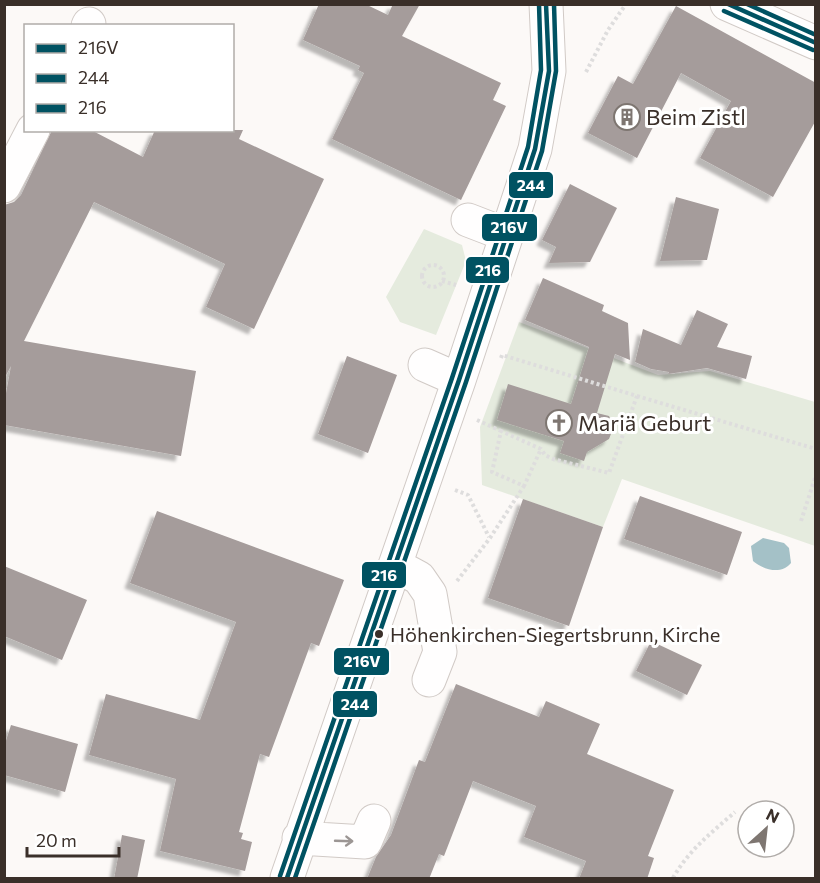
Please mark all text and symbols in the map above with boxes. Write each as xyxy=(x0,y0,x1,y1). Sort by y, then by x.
legend xyxy=(24,24,234,132)
text: 216V xyxy=(78,36,119,58)
text: 244 xyxy=(78,66,109,88)
text: 216 xyxy=(78,96,107,118)
building icon: Beim Zistl xyxy=(612,102,642,132)
place label: Beim Zistl xyxy=(646,103,746,130)
line badge: 244 xyxy=(508,171,554,199)
text: 244 xyxy=(517,175,545,194)
line badge: 216V xyxy=(481,213,538,242)
text: 216V xyxy=(490,217,528,236)
line badge: 216 xyxy=(465,256,510,284)
text: 216 xyxy=(475,260,501,279)
church icon: Mariä Geburt xyxy=(544,408,574,438)
place label: Mariä Geburt xyxy=(578,409,711,436)
line badge: 216 xyxy=(361,561,407,589)
text: 216 xyxy=(371,565,397,584)
place label: Höhenkirchen-Siegertsbrunn, Kirche xyxy=(390,622,720,646)
marker: Höhenkirchen-Siegertsbrunn, Kirche xyxy=(373,628,385,640)
line badge: 216V xyxy=(333,647,390,676)
text: 216V xyxy=(343,651,381,670)
line badge: 244 xyxy=(332,690,378,718)
text: 244 xyxy=(341,694,369,713)
north arrow xyxy=(736,799,796,859)
text: N xyxy=(763,804,783,826)
scale bar xyxy=(27,820,118,858)
text: 20 m xyxy=(36,829,77,851)
one-way arrow xyxy=(333,835,353,847)

